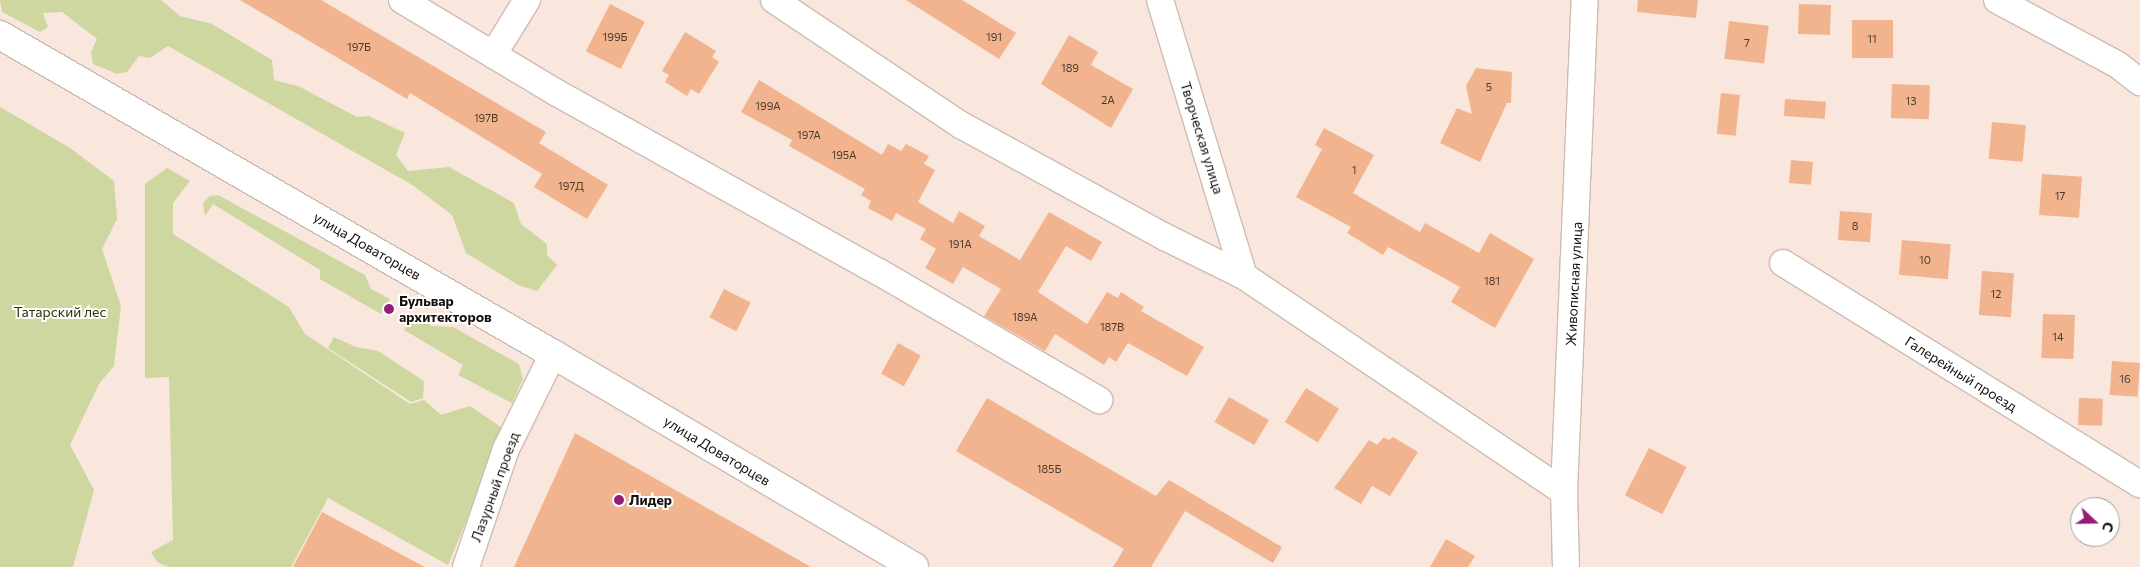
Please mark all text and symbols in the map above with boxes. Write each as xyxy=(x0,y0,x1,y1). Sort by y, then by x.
house number: 199Б xyxy=(603,30,627,44)
house number: 191 xyxy=(986,30,1002,44)
house number: 11 xyxy=(1867,32,1877,46)
house number: 7 xyxy=(1744,36,1750,50)
house number: 197Б xyxy=(347,40,371,54)
house number: 189 xyxy=(1061,61,1079,75)
street label: Творческая улица xyxy=(1177,80,1227,196)
house number: 5 xyxy=(1486,80,1492,94)
house number: 2А xyxy=(1101,93,1115,107)
house number: 13 xyxy=(1906,94,1916,108)
house number: 199А xyxy=(755,99,781,113)
house number: 197В xyxy=(474,111,498,125)
house number: 197А xyxy=(797,128,821,142)
house number: 195А xyxy=(831,148,857,162)
house number: 1 xyxy=(1352,163,1356,177)
house number: 197Д xyxy=(558,179,584,193)
house number: 17 xyxy=(2055,189,2065,203)
street label: улица Доваторцев xyxy=(310,208,424,284)
house number: 8 xyxy=(1852,219,1858,233)
street label: Живописная улица xyxy=(1562,221,1586,347)
house number: 191А xyxy=(948,237,972,251)
house number: 10 xyxy=(1919,253,1931,267)
house number: 181 xyxy=(1484,274,1500,288)
house number: 12 xyxy=(1991,287,2001,301)
place label: Бульвар архитекторов xyxy=(399,293,492,326)
marker: Бульвар архитекторов xyxy=(383,303,395,315)
park label: Татарский лес xyxy=(14,304,106,320)
house number: 189А xyxy=(1012,310,1038,324)
house number: 187В xyxy=(1100,320,1124,334)
house number: 14 xyxy=(2052,330,2064,344)
street label: Галерейный проезд xyxy=(1902,333,2020,415)
house number: 16 xyxy=(2119,372,2131,386)
street label: улица Доваторцев xyxy=(661,413,773,489)
street label: Лазурный проезд xyxy=(467,430,523,544)
house number: 185Б xyxy=(1037,462,1061,476)
place label: Лидер xyxy=(629,492,672,508)
marker: Лидер xyxy=(613,494,625,506)
north arrow xyxy=(2070,497,2120,547)
text: С xyxy=(2099,520,2118,535)

